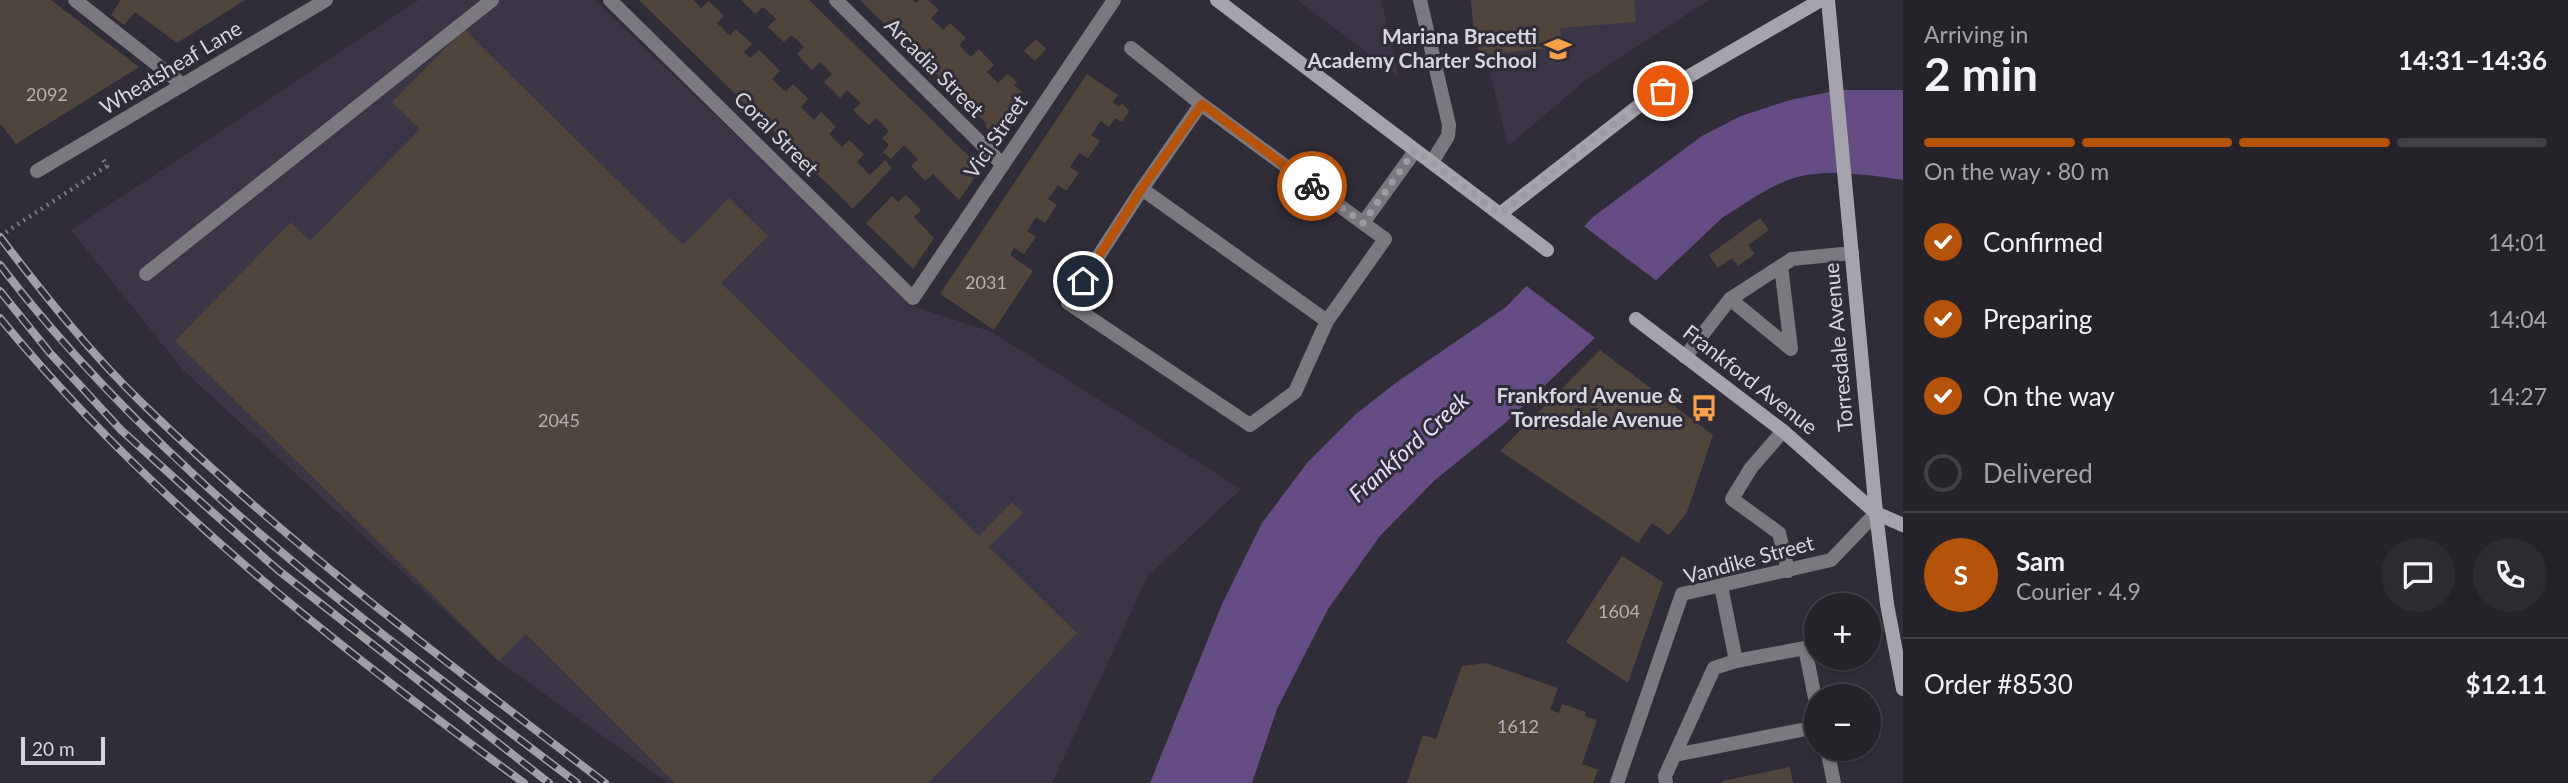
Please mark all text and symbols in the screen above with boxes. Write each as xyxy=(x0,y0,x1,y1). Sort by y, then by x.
street label: Arcadia Street xyxy=(880,12,990,122)
street label: Wheatsheaf Lane xyxy=(95,15,246,119)
text: Arriving in xyxy=(1924,20,2028,48)
place label: Mariana Bracetti Academy Charter School xyxy=(1306,23,1537,72)
school or university icon: Mariana Bracetti Academy Charter School xyxy=(1543,34,1573,64)
text: 14:31–14:36 xyxy=(2398,44,2547,76)
text: 2 min xyxy=(1924,46,2038,101)
pin xyxy=(1633,61,1693,121)
icon: bag xyxy=(1644,72,1682,110)
house number: 2092 xyxy=(26,83,68,105)
street label: Coral Street xyxy=(730,85,825,181)
street label: Vici Street xyxy=(958,89,1032,183)
courier xyxy=(1277,151,1347,221)
text: On the way · 80 m xyxy=(1924,157,2109,185)
icon: bike xyxy=(1293,167,1331,205)
icon: check xyxy=(1924,223,1962,261)
text: Confirmed xyxy=(1983,226,2103,258)
text: 14:01 xyxy=(2488,228,2547,256)
pin xyxy=(1053,251,1113,311)
icon: home xyxy=(1064,262,1102,300)
street label: Torresdale Avenue xyxy=(1818,262,1857,433)
house number: 2031 xyxy=(965,271,1007,293)
icon: check xyxy=(1924,300,1962,338)
text: Preparing xyxy=(1983,303,2092,335)
text: 14:04 xyxy=(2488,305,2547,333)
street label: Frankford Avenue xyxy=(1679,319,1823,439)
icon: check xyxy=(1924,377,1962,415)
text: On the way xyxy=(1983,380,2115,412)
place label: Frankford Avenue & Torresdale Avenue xyxy=(1496,382,1684,431)
text: 14:27 xyxy=(2488,382,2547,410)
water label: Frankford Creek xyxy=(1343,384,1475,507)
bus stop icon: Frankford Avenue & Torresdale Avenue xyxy=(1689,393,1719,423)
house number: 2045 xyxy=(538,409,580,431)
text: Delivered xyxy=(1983,457,2093,489)
street label: Vandike Street xyxy=(1681,529,1817,588)
button: chat xyxy=(2381,538,2455,612)
button: phone xyxy=(2473,538,2547,612)
text: Sam xyxy=(2016,545,2065,577)
text: S xyxy=(1954,559,1968,591)
text: Courier · 4.9 xyxy=(2016,577,2141,605)
map controls xyxy=(1804,593,1881,761)
button: + xyxy=(1804,593,1881,670)
house number: 1604 xyxy=(1598,600,1640,622)
text: Order #8530 xyxy=(1924,668,2073,700)
text: $12.11 xyxy=(2465,668,2547,700)
button: − xyxy=(1804,684,1881,761)
house number: 1612 xyxy=(1497,715,1539,737)
scale bar xyxy=(21,734,105,766)
text: 20 m xyxy=(32,737,75,760)

